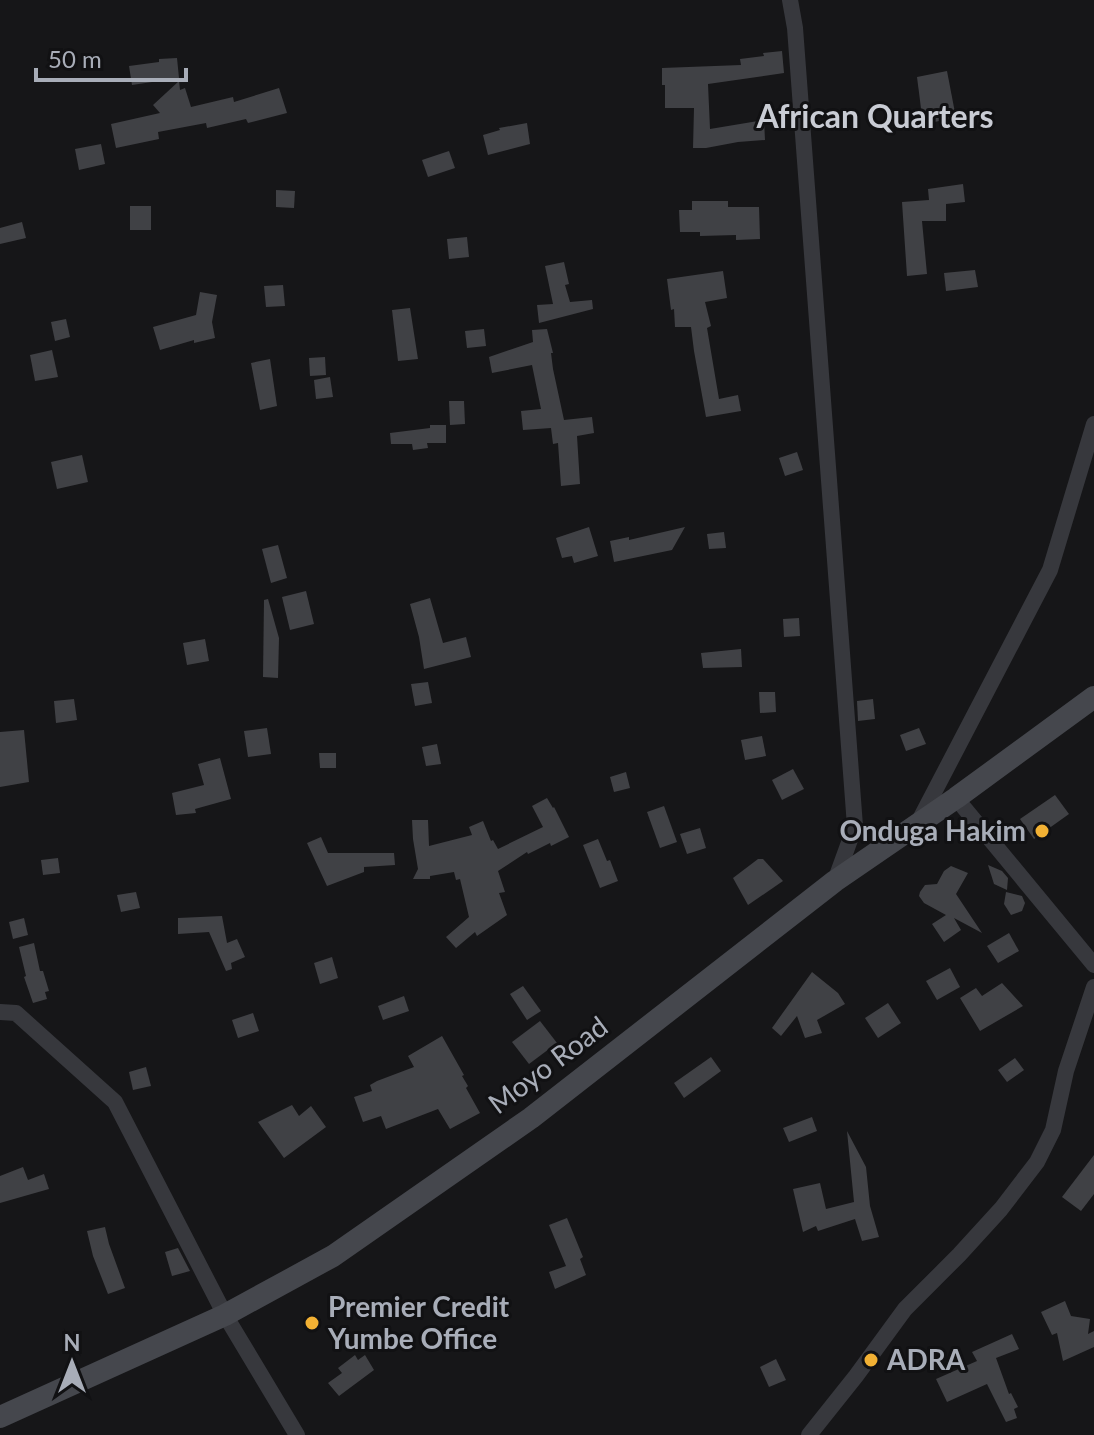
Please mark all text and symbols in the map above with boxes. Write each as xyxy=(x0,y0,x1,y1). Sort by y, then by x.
scale bar xyxy=(36,32,186,82)
text: 50 m xyxy=(48,44,102,73)
district label: African Quarters xyxy=(755,96,994,135)
place label: Onduga Hakim xyxy=(839,813,1026,847)
marker: Onduga Hakim xyxy=(1033,822,1051,840)
street label: Moyo Road xyxy=(481,1008,614,1120)
place label: Premier Credit Yumbe Office xyxy=(327,1289,510,1355)
marker: Premier Credit Yumbe Office xyxy=(303,1314,321,1332)
north arrow xyxy=(32,1323,112,1403)
text: N xyxy=(64,1329,80,1356)
place label: ADRA xyxy=(886,1342,966,1376)
marker: ADRA xyxy=(862,1351,880,1369)

